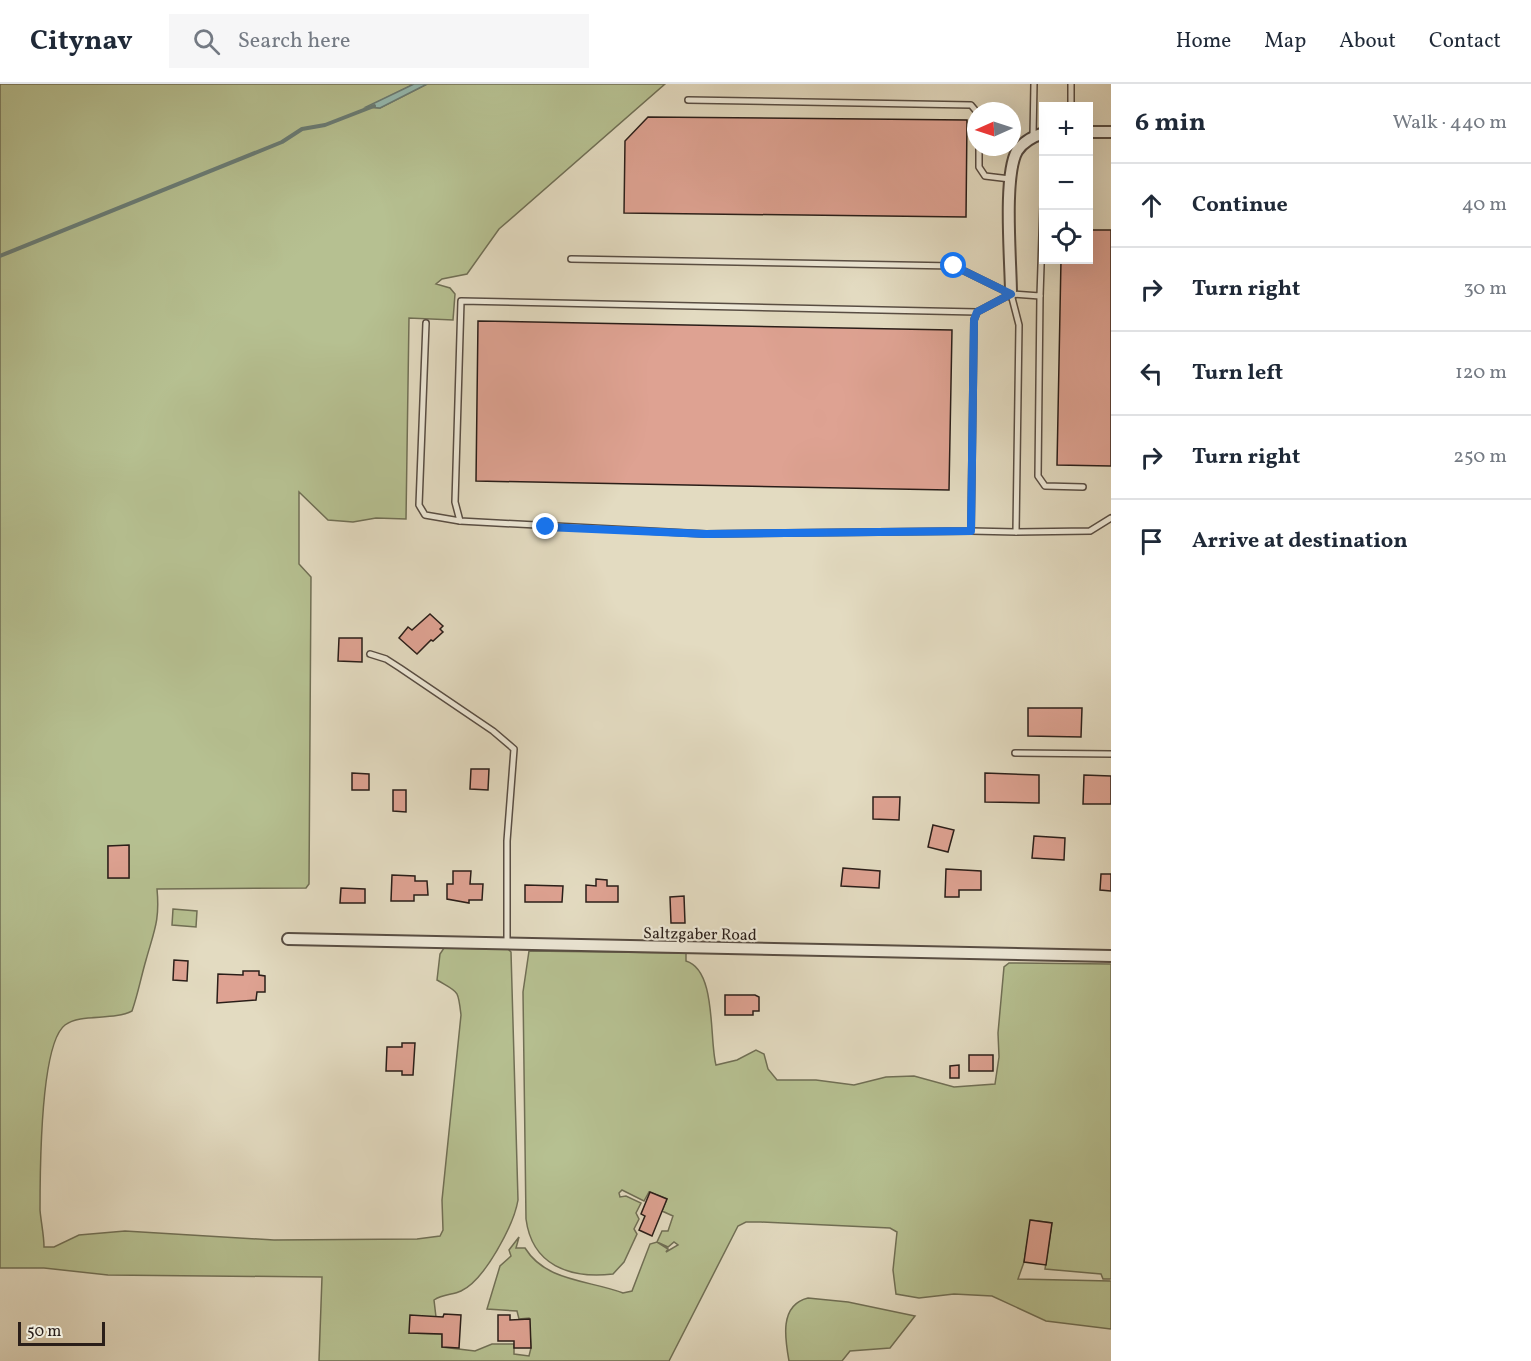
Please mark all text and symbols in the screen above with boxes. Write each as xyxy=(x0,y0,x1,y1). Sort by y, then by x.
search box xyxy=(169,14,589,68)
text: Citynav xyxy=(30,22,133,61)
icon: search xyxy=(190,25,223,58)
text: Search here xyxy=(238,26,350,57)
text: Home xyxy=(1176,27,1231,56)
text: Map xyxy=(1264,27,1306,56)
text: About xyxy=(1339,27,1396,56)
text: Contact xyxy=(1429,27,1501,56)
north arrow xyxy=(967,102,1021,156)
map controls xyxy=(1039,102,1093,264)
button: + xyxy=(1039,102,1093,156)
text: 6 min xyxy=(1135,105,1206,141)
text: Walk · 440 m xyxy=(1392,109,1507,137)
button: − xyxy=(1039,156,1093,210)
icon: ahead xyxy=(1135,189,1168,222)
text: Continue xyxy=(1192,190,1288,221)
text: 40 m xyxy=(1462,191,1507,219)
button: locate xyxy=(1039,210,1093,264)
route start xyxy=(940,252,966,278)
icon: right xyxy=(1135,273,1168,306)
text: Turn right xyxy=(1192,274,1300,305)
text: 30 m xyxy=(1463,275,1507,303)
icon: left xyxy=(1135,357,1168,390)
text: Turn left xyxy=(1192,358,1283,389)
text: 120 m xyxy=(1455,359,1507,387)
icon: right xyxy=(1135,441,1168,474)
text: Turn right xyxy=(1192,442,1300,473)
text: 250 m xyxy=(1453,443,1507,471)
route end xyxy=(532,513,558,539)
icon: arrive xyxy=(1135,525,1168,558)
text: Arrive at destination xyxy=(1192,526,1408,557)
street label: Saltzgaber Road xyxy=(643,923,757,947)
scale bar xyxy=(18,1319,105,1346)
text: 50 m xyxy=(27,1321,61,1343)

